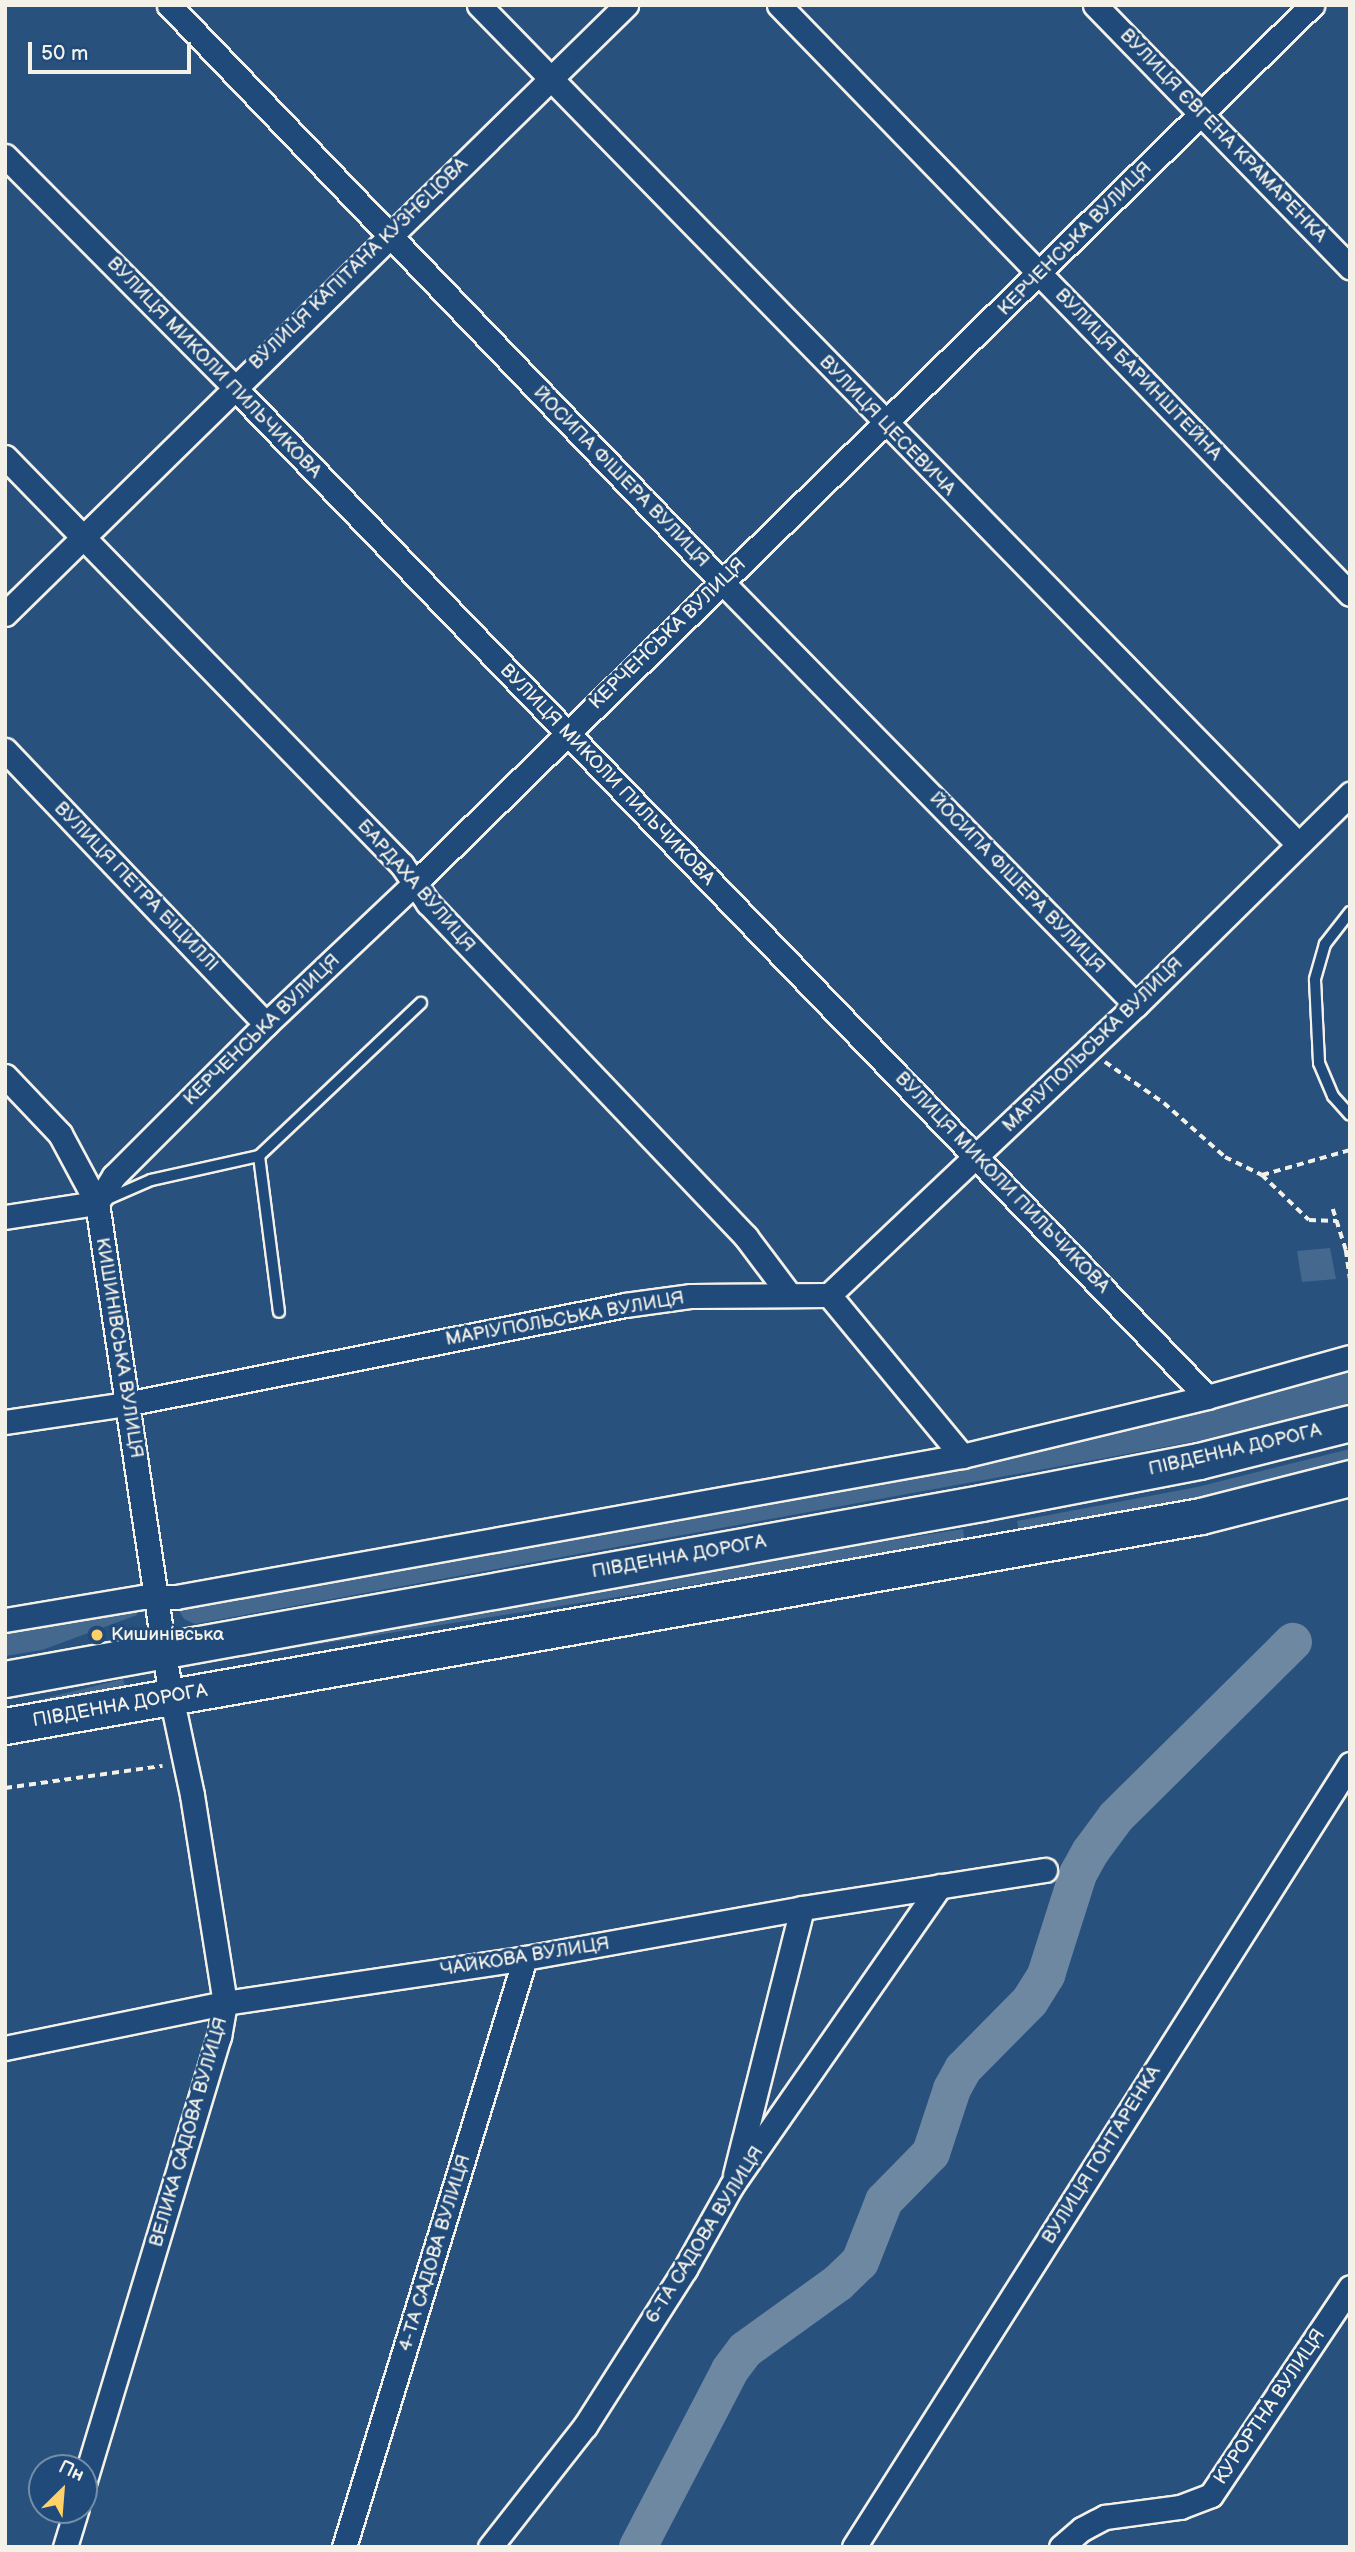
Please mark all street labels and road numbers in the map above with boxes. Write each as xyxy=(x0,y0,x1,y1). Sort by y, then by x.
street label: ВУЛИЦЯ ЄВГЕНА КРАМАРЕНКА xyxy=(1115,25,1331,247)
street label: ВУЛИЦЯ КАПІТАНА КУЗНЄЦОВА xyxy=(245,153,473,375)
street label: КЕРЧЕНСЬКА ВУЛИЦЯ xyxy=(993,157,1157,321)
street label: ВУЛИЦЯ МИКОЛИ ПИЛЬЧИКОВА xyxy=(102,253,326,483)
street label: ВУЛИЦЯ БАРИНШТЕЙНА xyxy=(1050,284,1226,466)
street label: ВУЛИЦЯ ЦЕСЕВИЧА xyxy=(814,351,960,501)
street label: ЙОСИПА ФІШЕРА ВУЛИЦЯ xyxy=(528,382,714,572)
street label: КЕРЧЕНСЬКА ВУЛИЦЯ xyxy=(585,553,751,715)
street label: ВУЛИЦЯ МИКОЛИ ПИЛЬЧИКОВА xyxy=(495,660,719,890)
street label: ЙОСИПА ФІШЕРА ВУЛИЦЯ xyxy=(924,788,1110,978)
street label: ВУЛИЦЯ ПЕТРА БІЦИЛЛІ xyxy=(49,798,223,976)
street label: БАРДАХА ВУЛИЦЯ xyxy=(352,815,480,957)
street label: КЕРЧЕНСЬКА ВУЛИЦЯ xyxy=(179,949,345,1111)
street label: МАРІУПОЛЬСЬКА ВУЛИЦЯ xyxy=(998,953,1188,1137)
street label: ВУЛИЦЯ МИКОЛИ ПИЛЬЧИКОВА xyxy=(890,1068,1114,1298)
street label: КИШИНІВСЬКА ВУЛИЦЯ xyxy=(90,1236,148,1460)
street label: МАРІУПОЛЬСЬКА ВУЛИЦЯ xyxy=(444,1287,686,1351)
street label: ПІВДЕННА ДОРОГА xyxy=(1146,1419,1324,1481)
street label: ПІВДЕННА ДОРОГА xyxy=(590,1530,768,1584)
street label: ПІВДЕННА ДОРОГА xyxy=(31,1679,209,1733)
street label: ЧАЙКОВА ВУЛИЦЯ xyxy=(439,1932,611,1982)
street label: ВЕЛИКА САДОВА ВУЛИЦЯ xyxy=(145,2015,233,2249)
street label: ВУЛИЦЯ ГОНТАРЕНКА xyxy=(1038,2062,1166,2248)
street label: 6-ТА САДОВА ВУЛИЦЯ xyxy=(641,2142,769,2328)
street label: 4-ТА САДОВА ВУЛИЦЯ xyxy=(394,2152,476,2354)
street label: КУРОРТНА ВУЛИЦЯ xyxy=(1209,2325,1331,2489)

